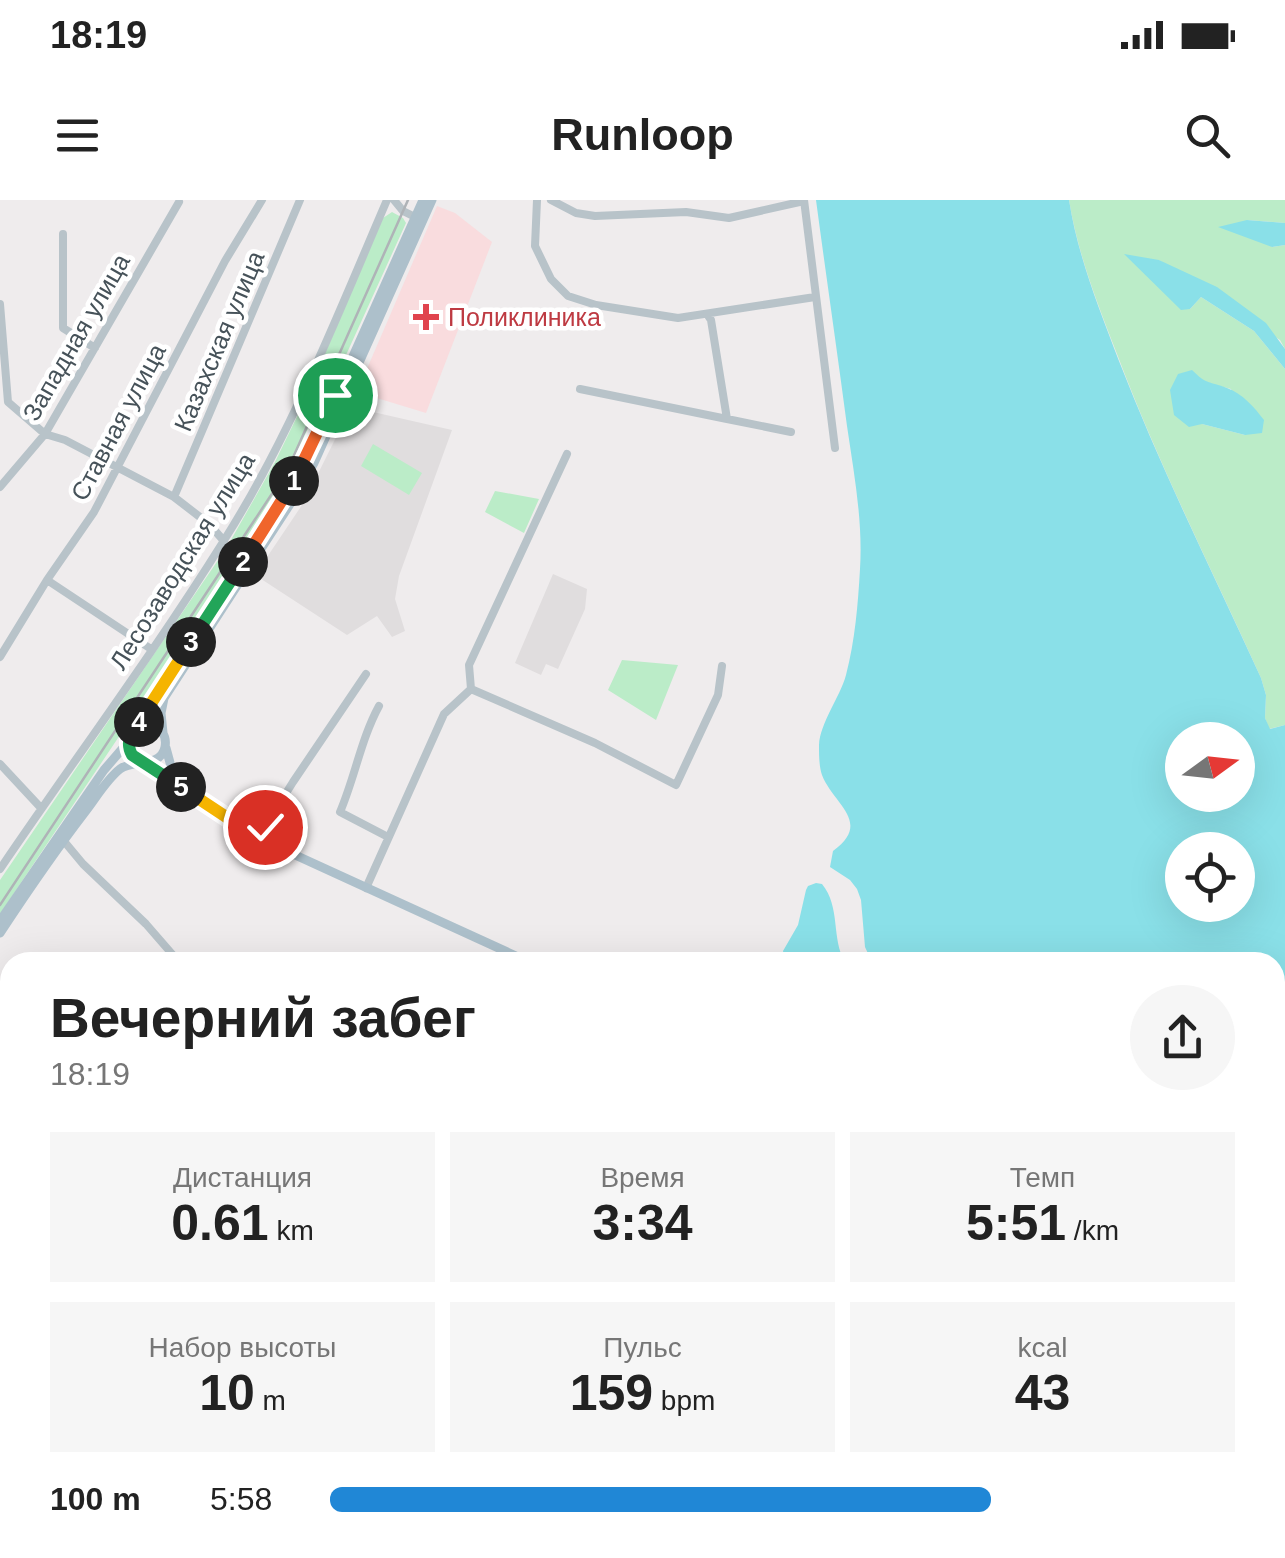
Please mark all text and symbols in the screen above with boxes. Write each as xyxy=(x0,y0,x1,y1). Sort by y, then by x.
text: 18:19 xyxy=(50,14,147,56)
icon: menu xyxy=(50,108,105,163)
icon: search xyxy=(1180,108,1235,163)
text: Runloop xyxy=(551,109,734,160)
street label: Казахская улица xyxy=(168,247,270,435)
street label: Западная улица xyxy=(17,249,135,425)
place label: Поликлиника xyxy=(448,303,601,331)
marker: Поликлиника xyxy=(413,304,439,330)
street label: Ставная улица xyxy=(65,339,171,505)
pin xyxy=(293,353,378,438)
icon: arrive xyxy=(308,368,363,423)
street label: Лесозаводская улица xyxy=(104,447,260,674)
pin: 1 xyxy=(269,456,319,506)
text: 1 xyxy=(286,465,302,496)
pin: 2 xyxy=(218,537,268,587)
text: 2 xyxy=(235,546,251,577)
pin: 3 xyxy=(166,617,216,667)
text: 3 xyxy=(183,626,199,657)
pin: 4 xyxy=(114,697,164,747)
text: 4 xyxy=(131,706,147,737)
north arrow xyxy=(1165,722,1255,812)
map controls xyxy=(1165,722,1255,922)
pin: 5 xyxy=(156,762,206,812)
text: 5 xyxy=(173,771,189,802)
pin xyxy=(223,785,308,870)
icon: check xyxy=(238,800,293,855)
button: locate xyxy=(1165,832,1255,922)
button: share xyxy=(1130,985,1235,1090)
text: Вечерний забег xyxy=(50,987,476,1049)
text: 18:19 xyxy=(50,1056,130,1092)
text: Дистанция xyxy=(173,1162,312,1193)
text: Время xyxy=(600,1162,685,1193)
text: Темп xyxy=(1010,1162,1075,1193)
text: 0.61 xyxy=(171,1195,269,1251)
text: 3:34 xyxy=(592,1195,693,1251)
text: 5:51 xyxy=(966,1195,1066,1251)
text: km xyxy=(269,1215,314,1246)
text: /km xyxy=(1066,1215,1119,1246)
text: Набор высоты xyxy=(149,1332,336,1363)
text: Пульс xyxy=(603,1332,682,1363)
text: kcal xyxy=(1018,1332,1067,1363)
text: 10 xyxy=(199,1365,255,1421)
text: 159 xyxy=(570,1365,653,1421)
text: 43 xyxy=(1015,1365,1070,1421)
text: m xyxy=(255,1385,286,1416)
text: bpm xyxy=(653,1385,715,1416)
text: 100 m xyxy=(50,1481,141,1517)
text: 5:58 xyxy=(210,1481,272,1517)

